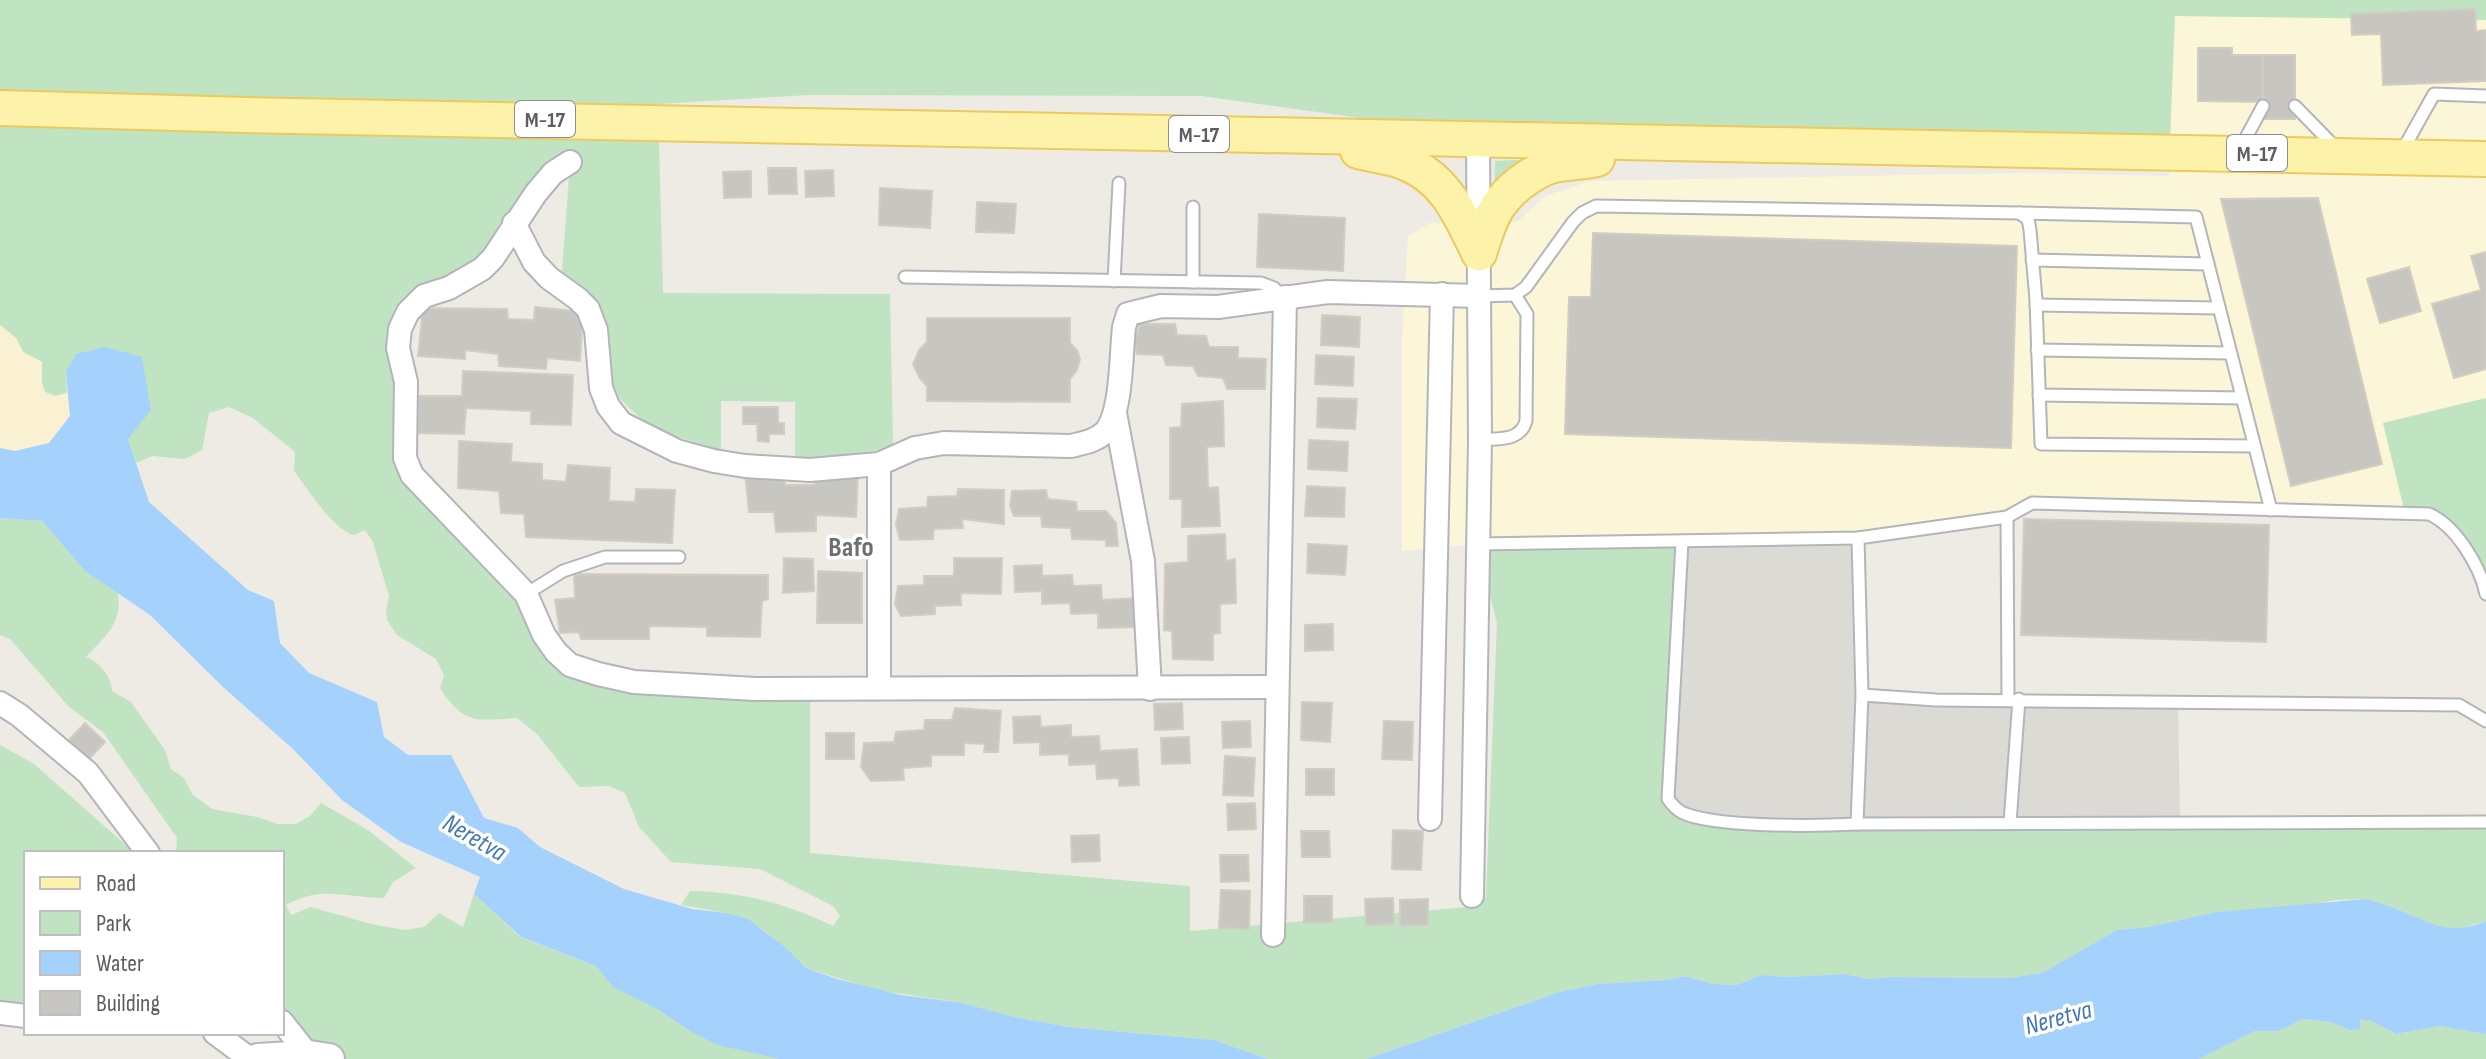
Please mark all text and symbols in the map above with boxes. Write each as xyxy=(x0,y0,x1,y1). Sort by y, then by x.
road number: M-17 xyxy=(515,101,575,137)
road number: M-17 xyxy=(1169,116,1229,152)
road number: M-17 xyxy=(2227,135,2287,171)
district label: Bafo xyxy=(828,531,874,564)
water label: Neretva xyxy=(437,808,512,869)
legend xyxy=(24,851,284,1035)
text: Road xyxy=(96,869,136,898)
text: Park xyxy=(96,909,131,938)
text: Water xyxy=(96,949,144,978)
text: Building xyxy=(96,989,160,1018)
water label: Neretva xyxy=(2022,995,2096,1042)

